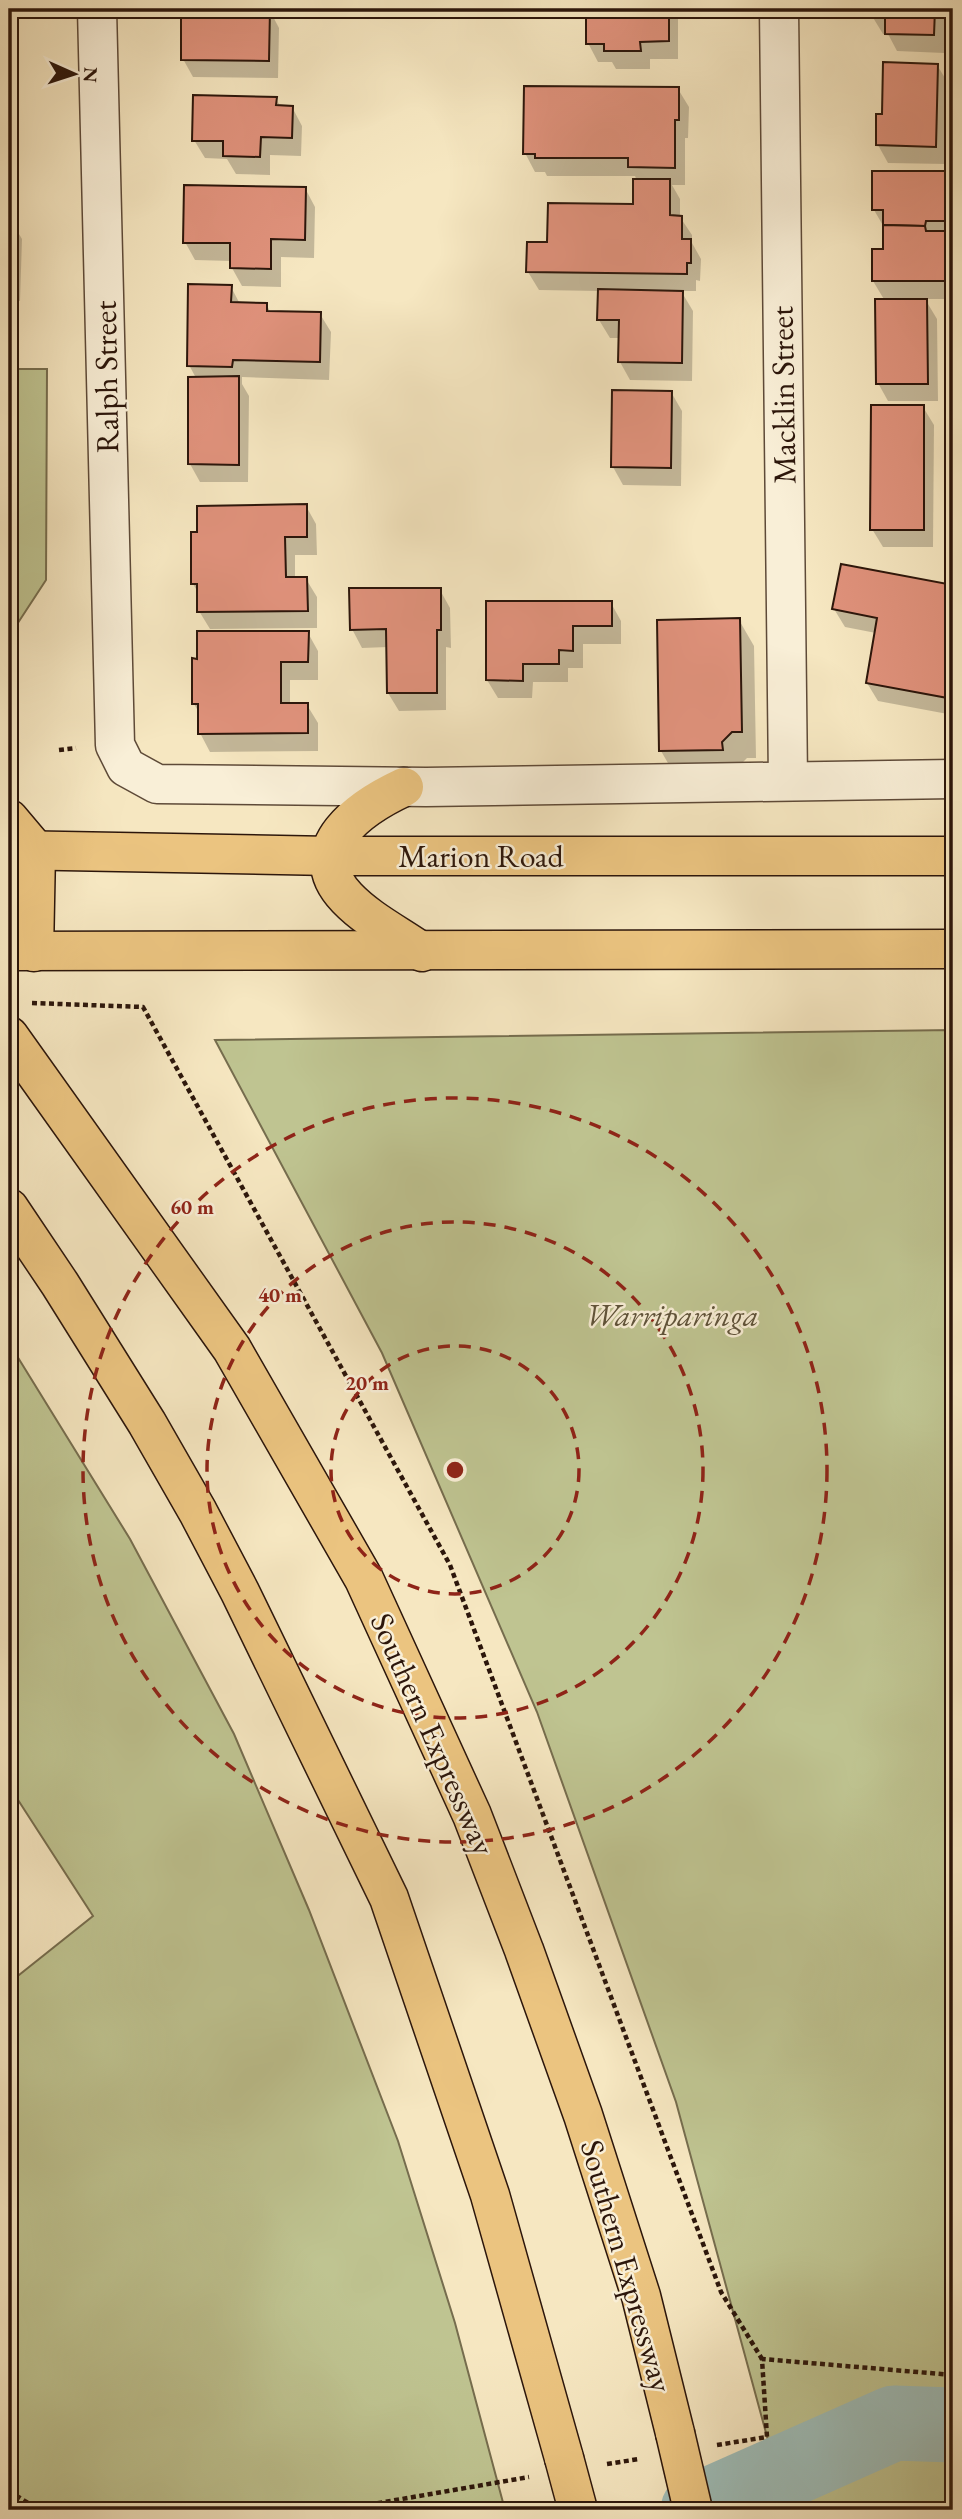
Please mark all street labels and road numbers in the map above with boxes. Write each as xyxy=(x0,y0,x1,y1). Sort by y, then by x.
street label: Ralph Street xyxy=(84,300,128,454)
street label: Macklin Street xyxy=(760,306,806,484)
street label: Marion Road xyxy=(398,835,565,877)
street label: Southern Expressway xyxy=(361,1606,506,1863)
street label: Southern Expressway xyxy=(571,2135,683,2398)

